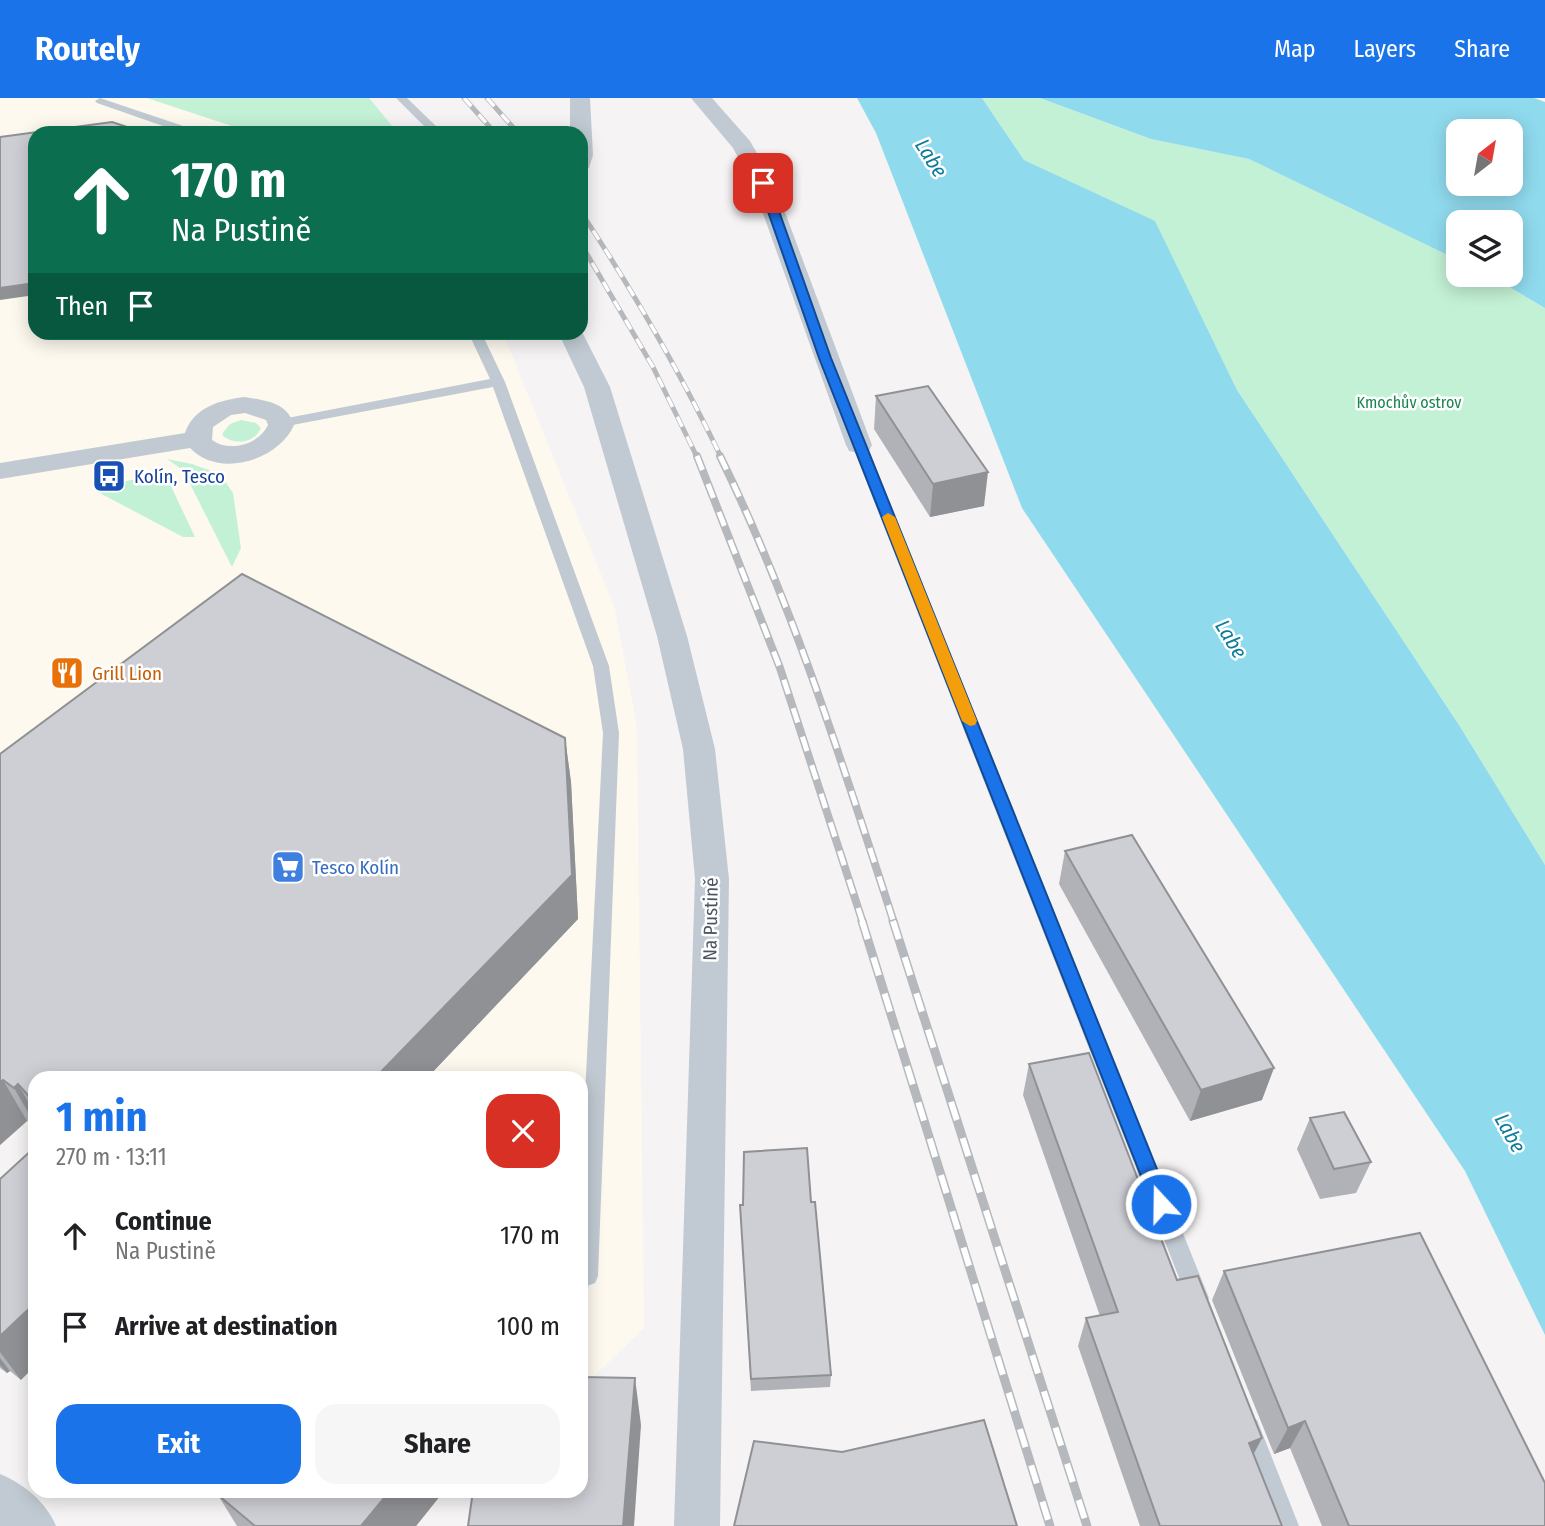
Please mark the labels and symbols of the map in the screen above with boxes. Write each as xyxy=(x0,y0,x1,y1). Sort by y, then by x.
north arrow xyxy=(1446,119,1522,196)
water label: Labe xyxy=(909,134,953,182)
pin xyxy=(733,153,793,213)
park label: Kmochův ostrov xyxy=(1357,393,1461,412)
bus stop icon: Kolín, Tesco xyxy=(90,457,128,495)
place label: Kolín, Tesco xyxy=(134,465,225,488)
water label: Labe xyxy=(1209,615,1253,663)
restaurant icon: Grill Lion xyxy=(48,654,86,692)
place label: Grill Lion xyxy=(92,662,162,685)
supermarket icon: Tesco Kolín xyxy=(269,848,307,886)
place label: Tesco Kolín xyxy=(312,856,399,879)
street label: Na Pustině xyxy=(698,877,723,961)
water label: Labe xyxy=(1489,1109,1531,1157)
position arrow xyxy=(1124,1167,1198,1241)

